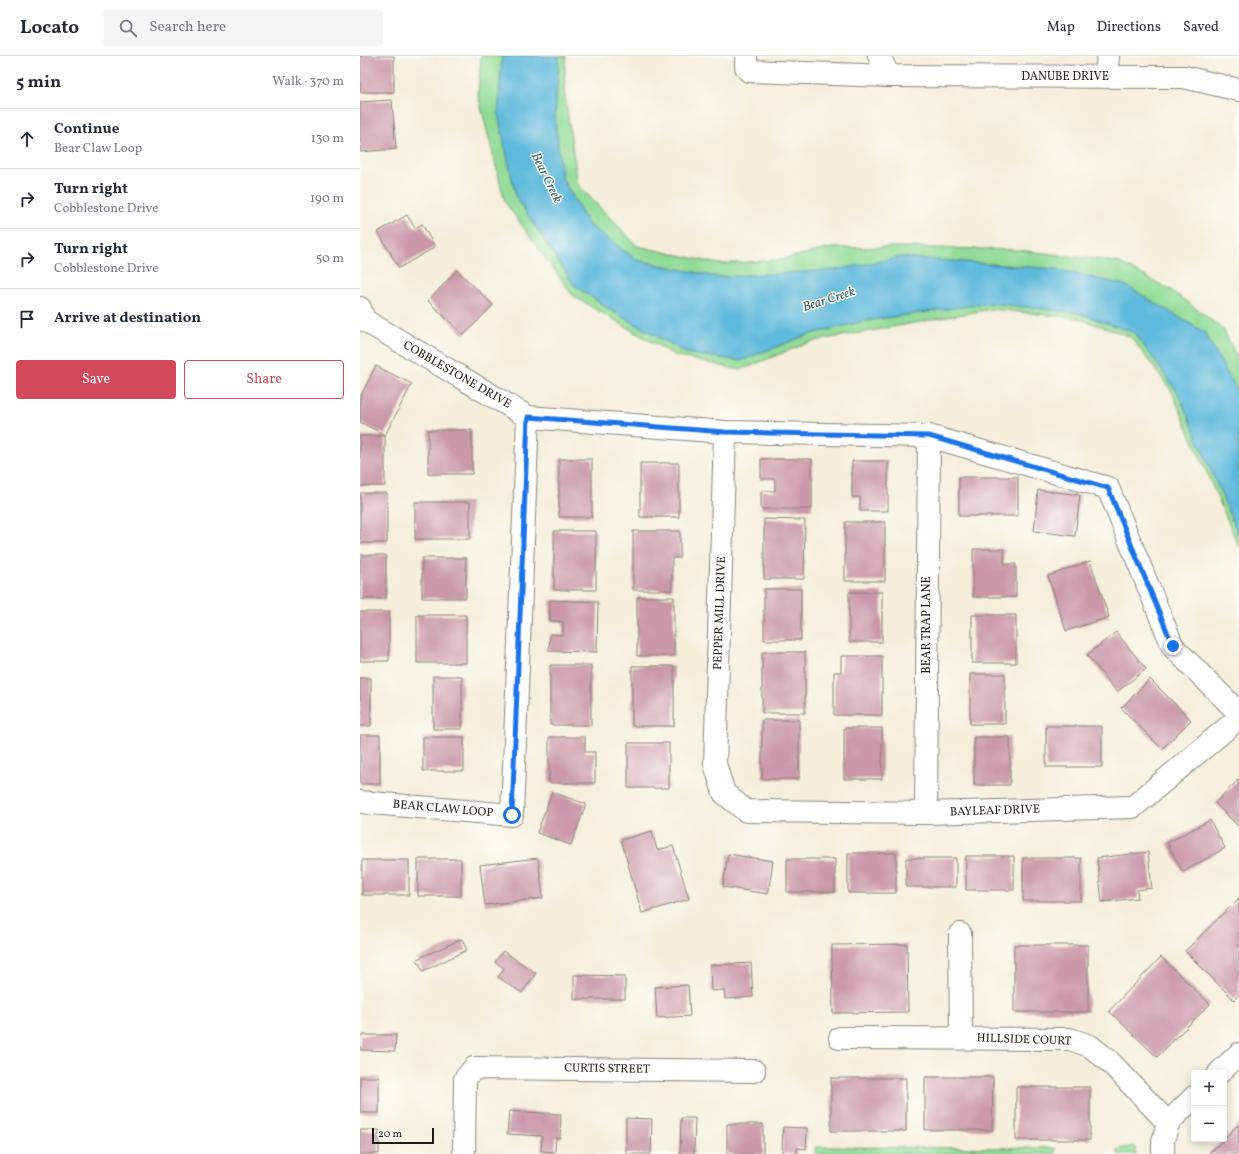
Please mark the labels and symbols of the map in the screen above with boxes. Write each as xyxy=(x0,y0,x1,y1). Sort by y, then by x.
street label: DANUBE DRIVE xyxy=(1021,69,1109,85)
water label: Bear Creek xyxy=(526,150,566,206)
water label: Bear Creek xyxy=(800,283,858,317)
street label: COBBLESTONE DRIVE xyxy=(400,338,514,412)
street label: PEPPER MILL DRIVE xyxy=(710,556,730,670)
street label: BEAR TRAP LANE xyxy=(919,576,935,674)
route end xyxy=(1164,637,1182,655)
street label: BEAR CLAW LOOP xyxy=(392,797,494,821)
street label: BAYLEAF DRIVE xyxy=(950,801,1040,821)
route start xyxy=(503,806,521,824)
street label: HILLSIDE COURT xyxy=(976,1030,1072,1050)
street label: CURTIS STREET xyxy=(564,1060,650,1078)
scale bar xyxy=(372,1126,434,1145)

